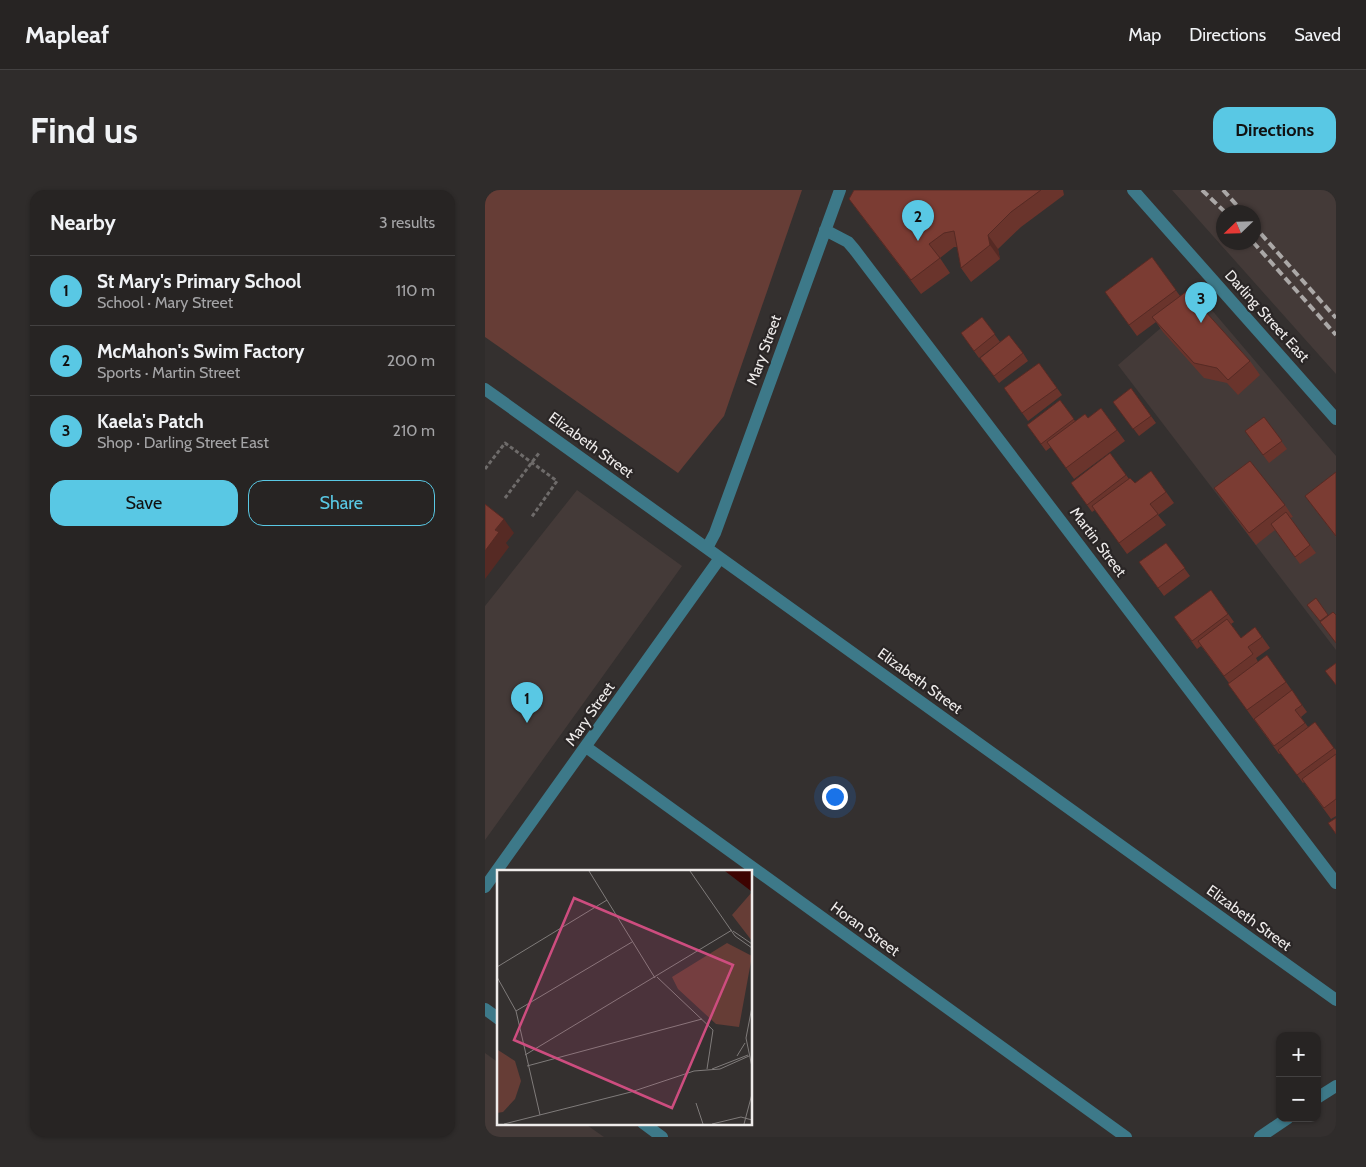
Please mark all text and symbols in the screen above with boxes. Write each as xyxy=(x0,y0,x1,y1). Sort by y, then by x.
text: Mapleaf xyxy=(25,20,109,49)
text: Map xyxy=(1128,24,1161,46)
text: Directions xyxy=(1189,24,1266,46)
text: Saved xyxy=(1294,24,1341,46)
button: Directions xyxy=(1213,107,1336,153)
text: Find us xyxy=(30,109,138,152)
pin: 2 xyxy=(902,200,934,241)
north arrow xyxy=(1216,205,1261,250)
text: Nearby xyxy=(50,210,116,235)
text: 3 results xyxy=(379,213,435,232)
street label: Darling Street East xyxy=(1221,266,1313,366)
text: St Mary's Primary School xyxy=(97,270,301,293)
text: 1 xyxy=(63,281,69,300)
text: 110 m xyxy=(396,281,435,300)
pin: 3 xyxy=(1185,282,1217,323)
text: School · Mary Street xyxy=(97,293,233,312)
street label: Mary Street xyxy=(743,312,785,388)
text: McMahon's Swim Factory xyxy=(97,340,305,363)
text: 2 xyxy=(62,351,70,370)
text: 200 m xyxy=(387,351,435,370)
text: Sports · Martin Street xyxy=(97,363,240,382)
street label: Elizabeth Street xyxy=(545,408,637,482)
text: Kaela's Patch xyxy=(97,410,204,433)
text: 3 xyxy=(62,421,70,440)
text: 210 m xyxy=(393,421,435,440)
text: Shop · Darling Street East xyxy=(97,433,269,452)
button: Save xyxy=(50,480,238,526)
button: Share xyxy=(248,480,435,526)
street label: Martin Street xyxy=(1066,504,1130,580)
street label: Elizabeth Street xyxy=(874,644,966,718)
street label: Mary Street xyxy=(562,679,618,749)
pin: 1 xyxy=(511,682,543,723)
your location xyxy=(822,784,848,810)
inset map xyxy=(497,870,753,1124)
street label: Elizabeth Street xyxy=(1203,881,1295,955)
street label: Horan Street xyxy=(827,898,903,960)
map controls xyxy=(1276,1032,1321,1122)
button: + xyxy=(1276,1032,1321,1077)
button: − xyxy=(1276,1077,1321,1122)

